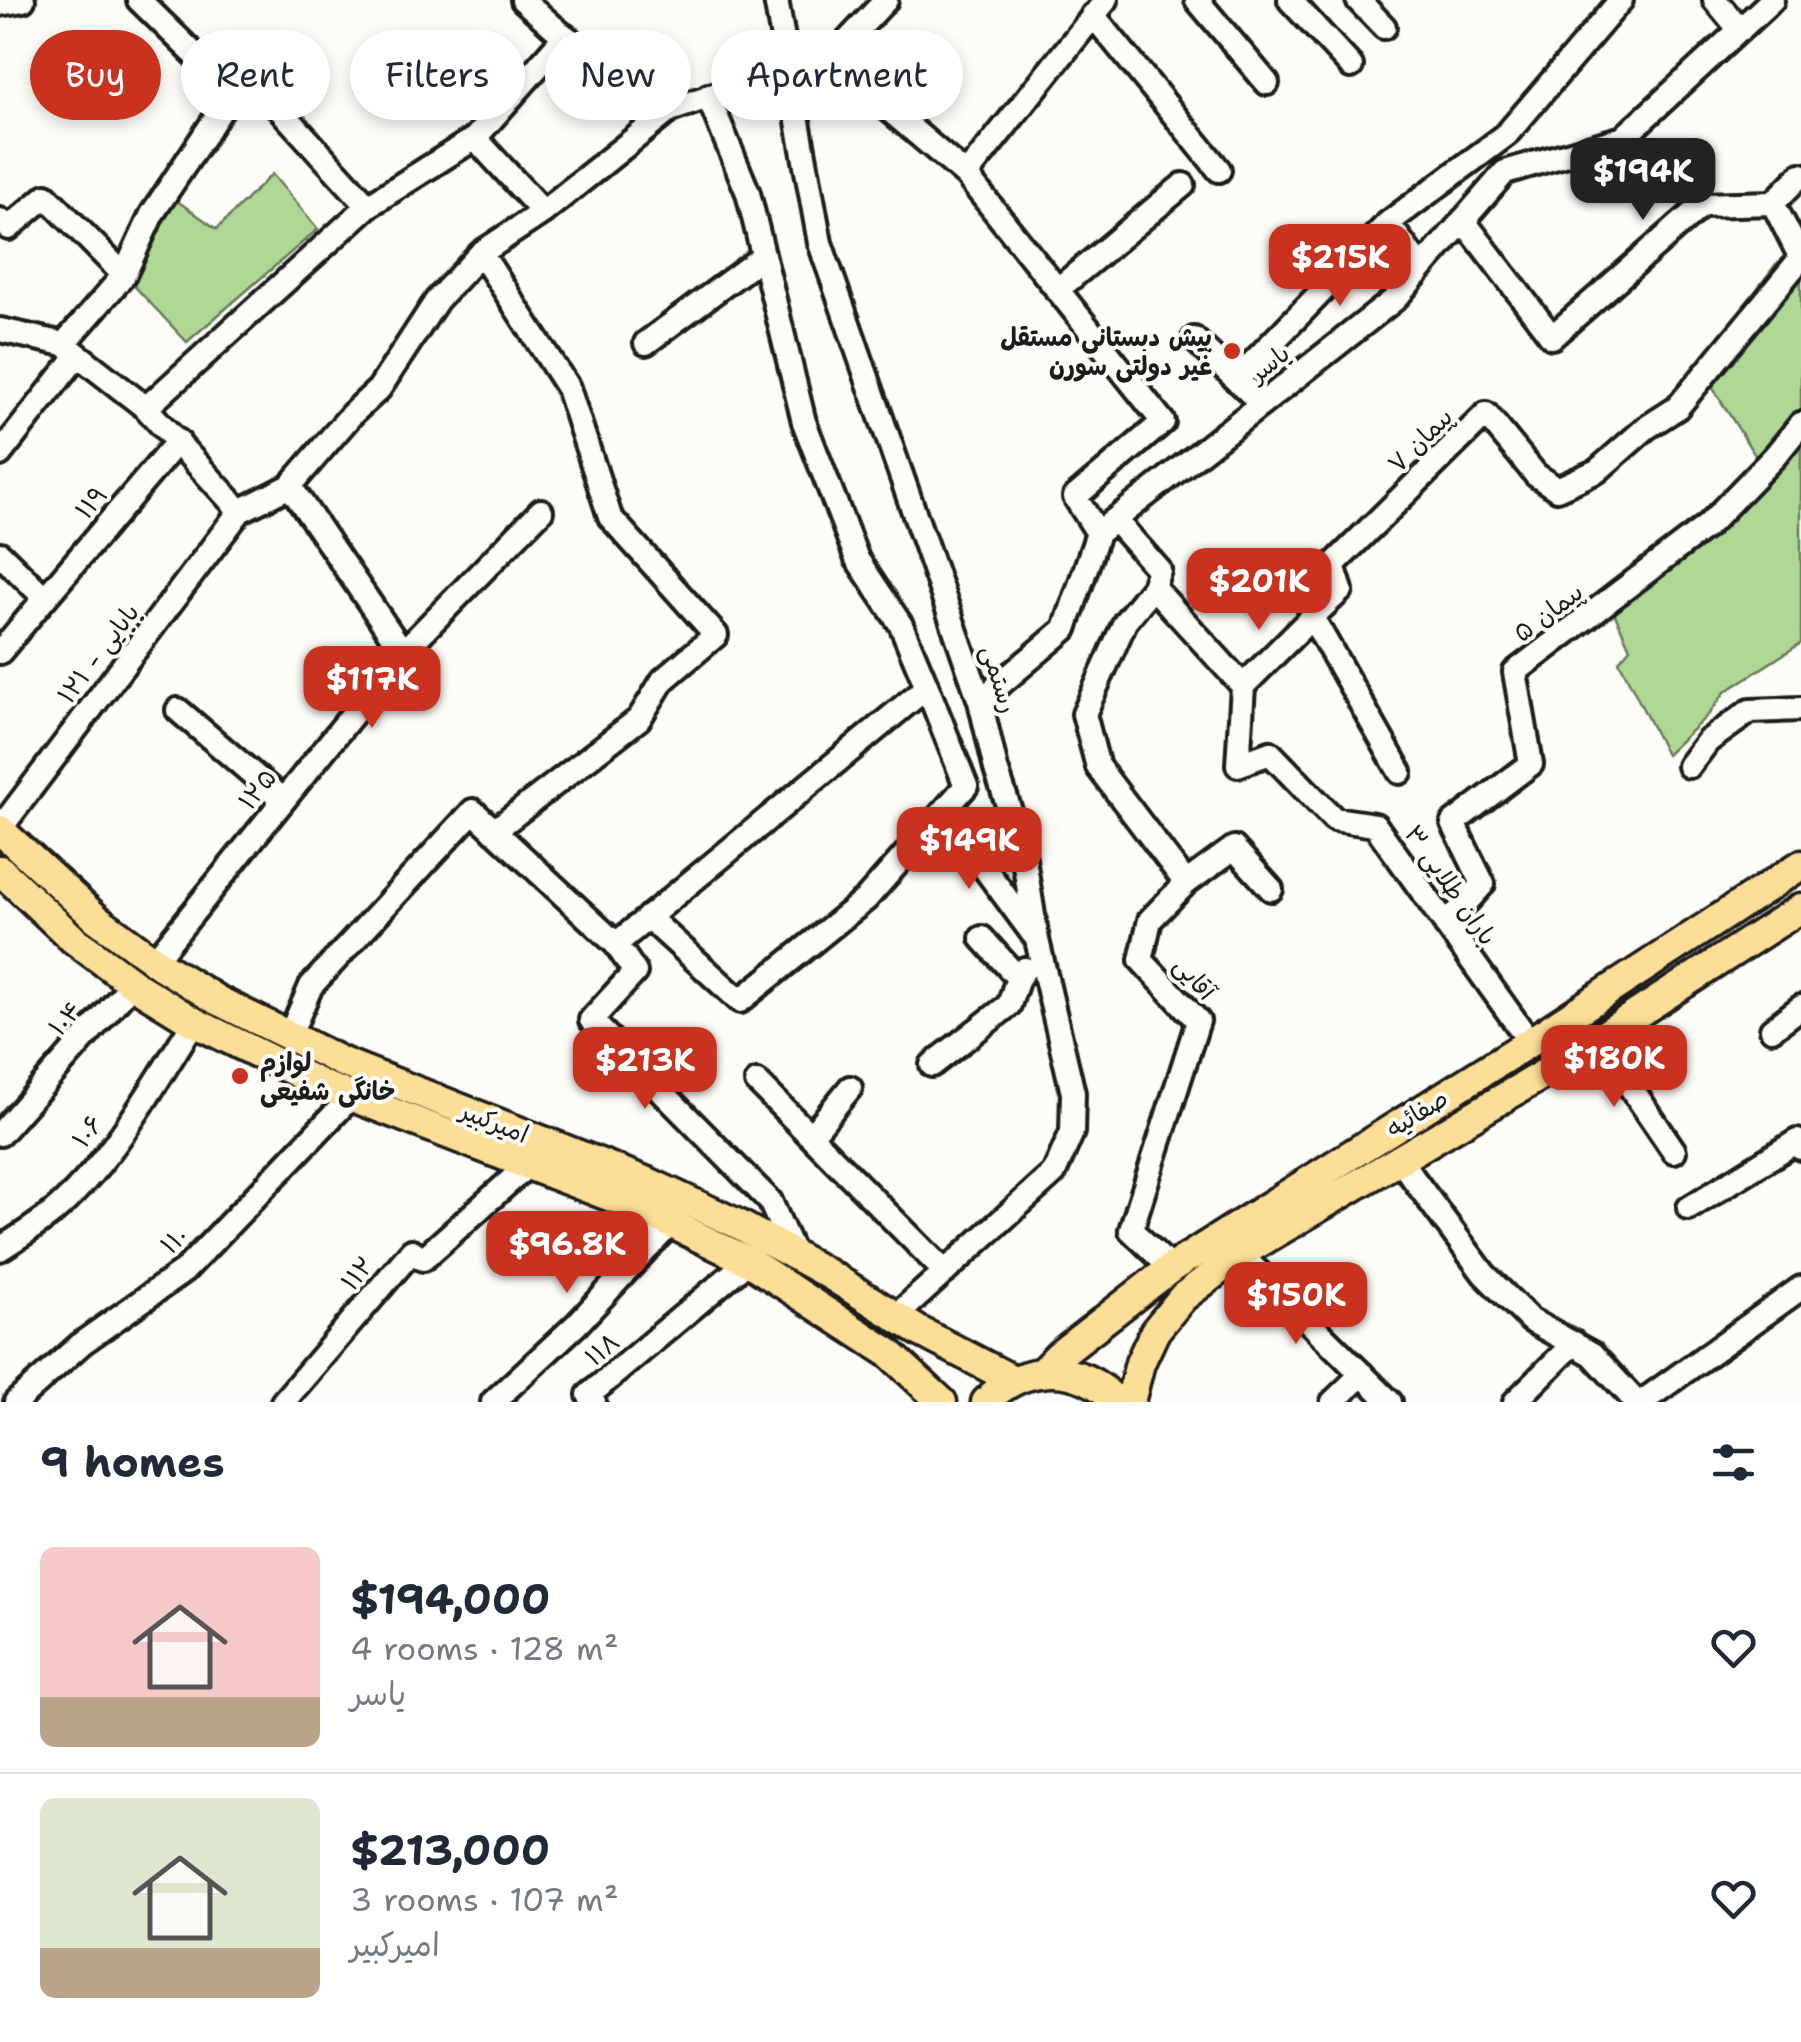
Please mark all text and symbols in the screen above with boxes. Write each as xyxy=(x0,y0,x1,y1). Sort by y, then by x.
chip: Buy xyxy=(30,30,161,120)
chip: Rent xyxy=(181,30,330,120)
chip: Filters xyxy=(350,30,525,120)
chip: New xyxy=(545,30,691,120)
chip: Apartment xyxy=(711,30,963,120)
pin: $194K xyxy=(1573,138,1713,223)
text: $194K xyxy=(1592,149,1694,192)
pin: $215K xyxy=(1270,224,1410,309)
text: $215K xyxy=(1291,235,1389,278)
place label: پیش دبستانی مستقل غیر دولتی سورن xyxy=(1000,320,1213,383)
street label: یاسر xyxy=(1240,336,1297,391)
marker: پیش دبستانی مستقل غیر دولتی سورن xyxy=(1221,340,1243,362)
street label: پیمان ۷ xyxy=(1380,400,1460,480)
street label: ۱۱۹ xyxy=(67,478,115,526)
pin: $201K xyxy=(1189,548,1329,633)
text: $201K xyxy=(1209,559,1310,602)
street label: پیمان ۵ xyxy=(1506,575,1590,649)
street label: بابایی - ۱۲۱ xyxy=(49,596,147,710)
street label: رستمی xyxy=(974,641,1026,717)
pin: $117K xyxy=(302,646,442,731)
text: $117K xyxy=(325,657,419,700)
street label: ۱۲۵ xyxy=(230,761,284,817)
pin: $149K xyxy=(899,807,1039,892)
text: $149K xyxy=(919,818,1019,861)
street label: باران طلایی ۳ xyxy=(1397,818,1505,952)
street label: آقایی xyxy=(1166,949,1224,1008)
street label: ۱۰۴ xyxy=(40,993,90,1043)
pin: $180K xyxy=(1544,1025,1684,1110)
pin: $213K xyxy=(575,1027,715,1112)
text: $180K xyxy=(1563,1036,1665,1079)
text: $213K xyxy=(595,1038,695,1081)
place label: لوازم خانگی شفیعی xyxy=(260,1045,395,1108)
marker: لوازم خانگی شفیعی xyxy=(229,1065,251,1087)
street label: صفائیه xyxy=(1380,1081,1454,1145)
street label: امیرکبیر xyxy=(454,1092,534,1151)
street label: ۱۰۶ xyxy=(64,1108,110,1154)
pin: $96.8K xyxy=(486,1211,648,1296)
street label: ۱۱۰ xyxy=(153,1219,195,1261)
text: $96.8K xyxy=(508,1222,626,1265)
street label: ۱۱۲ xyxy=(333,1249,381,1297)
pin: $150K xyxy=(1226,1262,1366,1347)
text: $150K xyxy=(1246,1273,1346,1316)
street label: ۱۱۸ xyxy=(577,1325,627,1373)
text: 9 homes xyxy=(40,1434,225,1490)
icon: filters xyxy=(1706,1435,1761,1490)
text: $194,000 xyxy=(350,1571,550,1627)
icon: home xyxy=(120,1587,240,1707)
icon: heart xyxy=(1706,1620,1761,1675)
text: 4 rooms · 128 m² xyxy=(350,1627,618,1670)
text: یاسر xyxy=(350,1672,406,1715)
text: $213,000 xyxy=(350,1822,550,1878)
icon: home xyxy=(120,1838,240,1958)
icon: heart xyxy=(1706,1871,1761,1926)
text: 3 rooms · 107 m² xyxy=(350,1878,618,1921)
text: امیرکبیر xyxy=(350,1923,440,1966)

